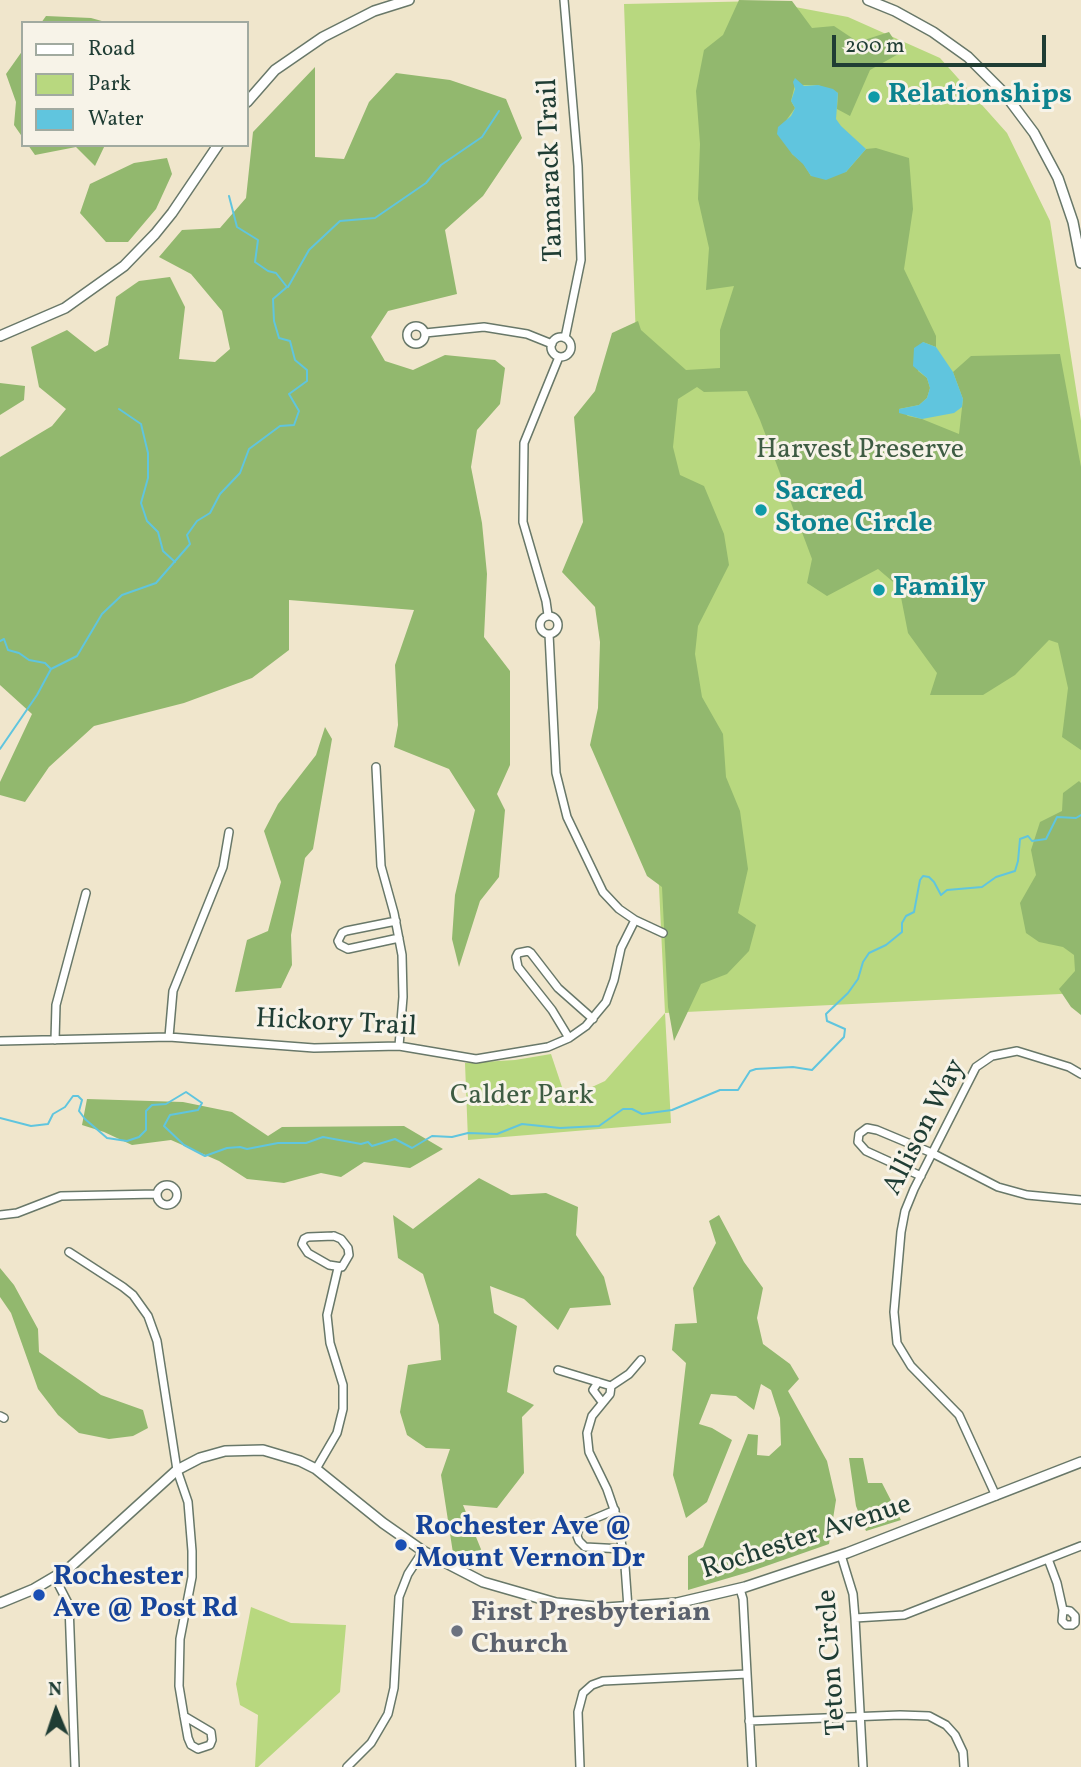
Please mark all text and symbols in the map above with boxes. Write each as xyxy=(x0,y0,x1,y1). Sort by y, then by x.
legend xyxy=(21,21,248,147)
scale bar xyxy=(836,21,1050,65)
text: 200 m xyxy=(845,32,905,61)
text: Road xyxy=(88,35,135,64)
text: Park xyxy=(88,70,131,99)
street label: Tamarack Trail xyxy=(533,78,573,262)
place label: Relationships xyxy=(888,80,1072,114)
marker: Relationships xyxy=(866,89,882,105)
text: Water xyxy=(88,105,144,134)
park label: Harvest Preserve xyxy=(756,435,964,469)
place label: Sacred Stone Circle xyxy=(775,477,933,543)
marker: Sacred Stone Circle xyxy=(753,502,769,518)
place label: Family xyxy=(893,573,985,607)
marker: Family xyxy=(871,582,887,598)
street label: Hickory Trail xyxy=(255,1004,417,1046)
street label: Allison Way xyxy=(877,1054,975,1202)
park label: Calder Park xyxy=(450,1081,594,1115)
street label: Rochester Avenue xyxy=(698,1489,916,1589)
place label: Rochester Ave @ Mount Vernon Dr xyxy=(415,1512,645,1578)
marker: Rochester Ave @ Mount Vernon Dr xyxy=(393,1537,409,1553)
place label: Rochester Ave @ Post Rd xyxy=(53,1562,238,1628)
marker: Rochester Ave @ Post Rd xyxy=(31,1587,47,1603)
street label: Teton Circle xyxy=(812,1588,856,1736)
place label: First Presbyterian Church xyxy=(471,1598,711,1664)
marker: First Presbyterian Church xyxy=(449,1623,465,1639)
north arrow xyxy=(21,1676,91,1746)
text: N xyxy=(48,1677,63,1703)

